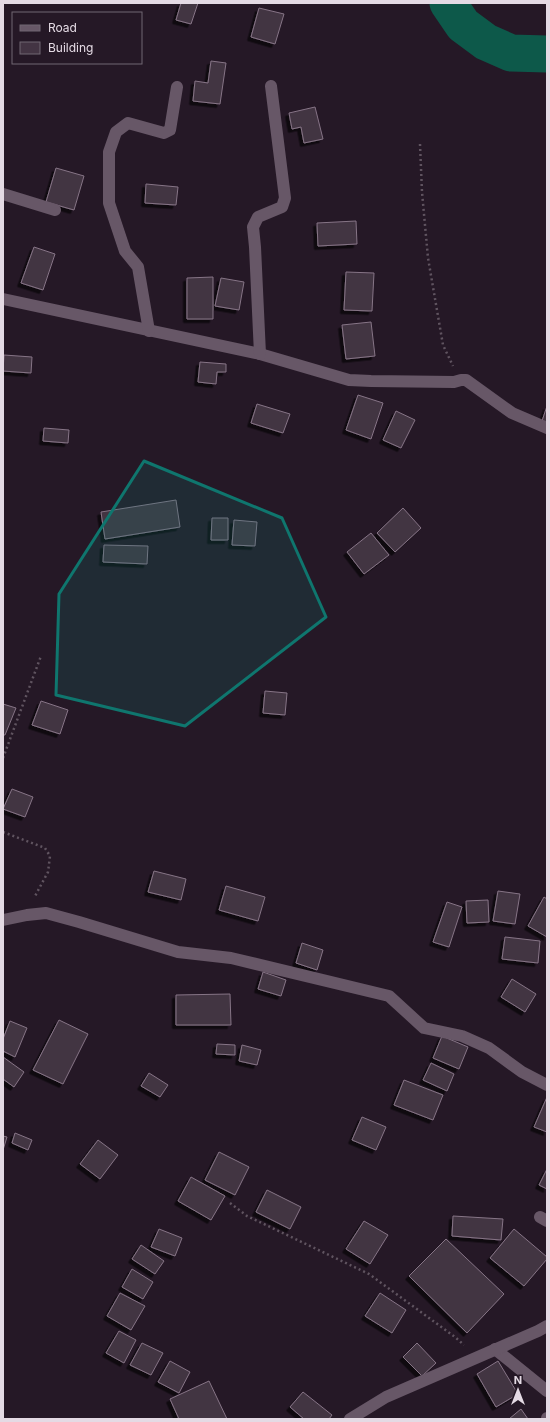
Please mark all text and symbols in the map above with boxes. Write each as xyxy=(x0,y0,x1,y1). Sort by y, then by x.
legend xyxy=(12,12,142,64)
text: Road xyxy=(48,20,77,35)
text: Building xyxy=(48,40,93,55)
north arrow xyxy=(498,1370,538,1410)
text: N xyxy=(514,1373,522,1387)

